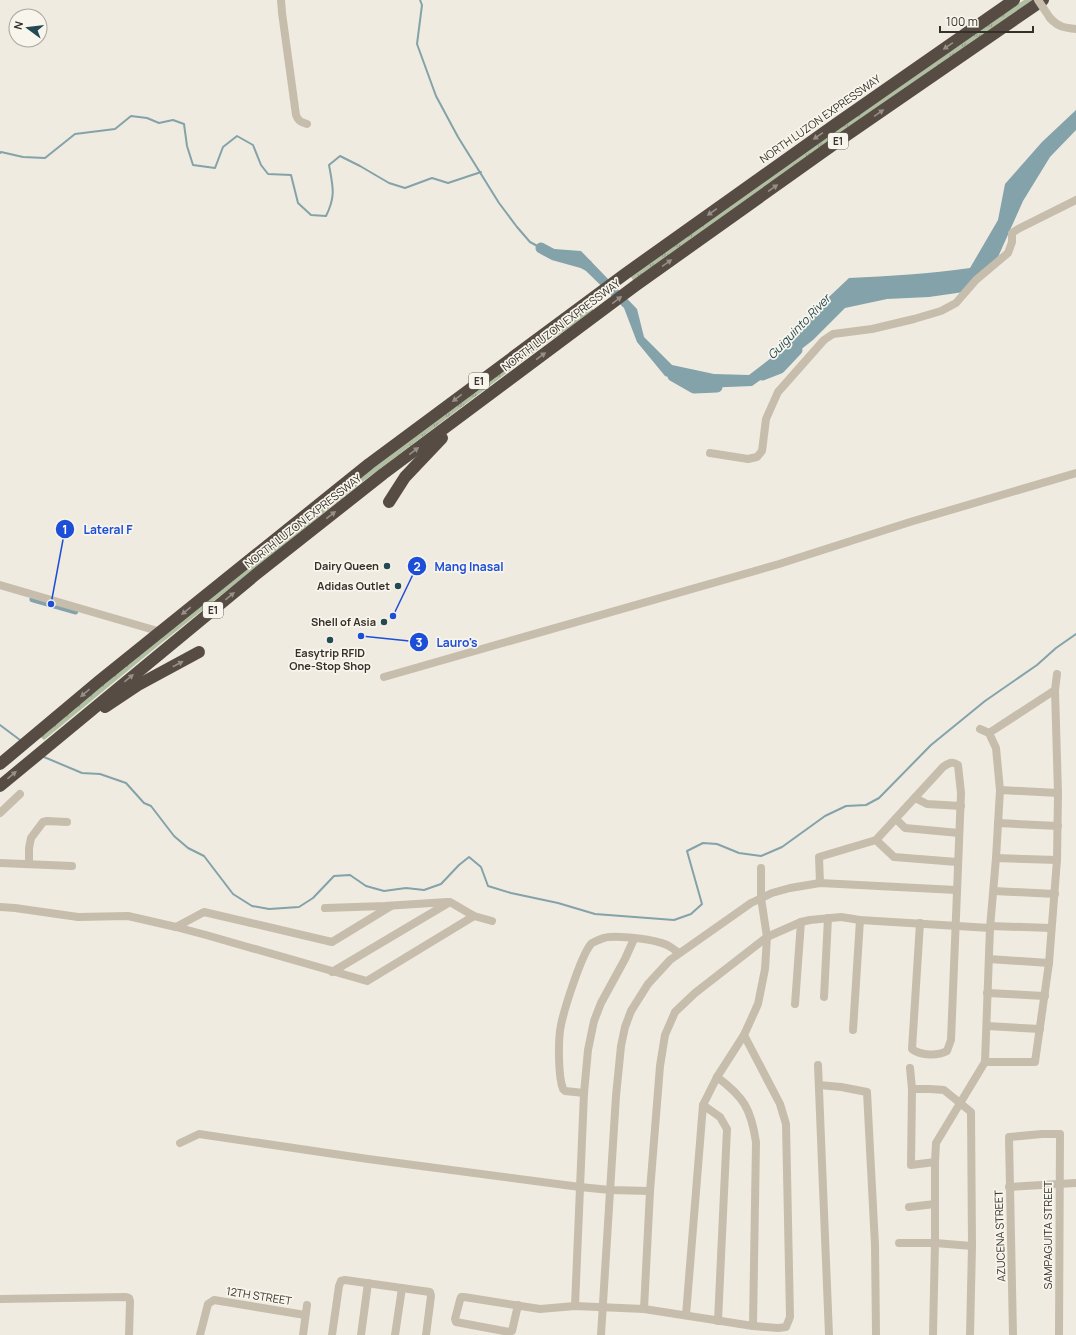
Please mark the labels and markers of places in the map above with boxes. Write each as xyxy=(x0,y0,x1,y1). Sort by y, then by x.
callout: Lateral F xyxy=(55,517,140,541)
callout: Mang Inasal xyxy=(407,554,512,578)
place label: Dairy Queen xyxy=(314,558,379,573)
marker: Dairy Queen xyxy=(382,561,392,571)
place label: Adidas Outlet xyxy=(317,578,390,593)
marker: Adidas Outlet xyxy=(393,581,403,591)
place label: Shell of Asia xyxy=(311,614,376,629)
marker: Shell of Asia xyxy=(379,617,389,627)
callout: Lauro's xyxy=(409,630,486,654)
marker: Easytrip RFID One-Stop Shop xyxy=(325,635,335,645)
place label: Easytrip RFID One-Stop Shop xyxy=(289,645,371,673)

